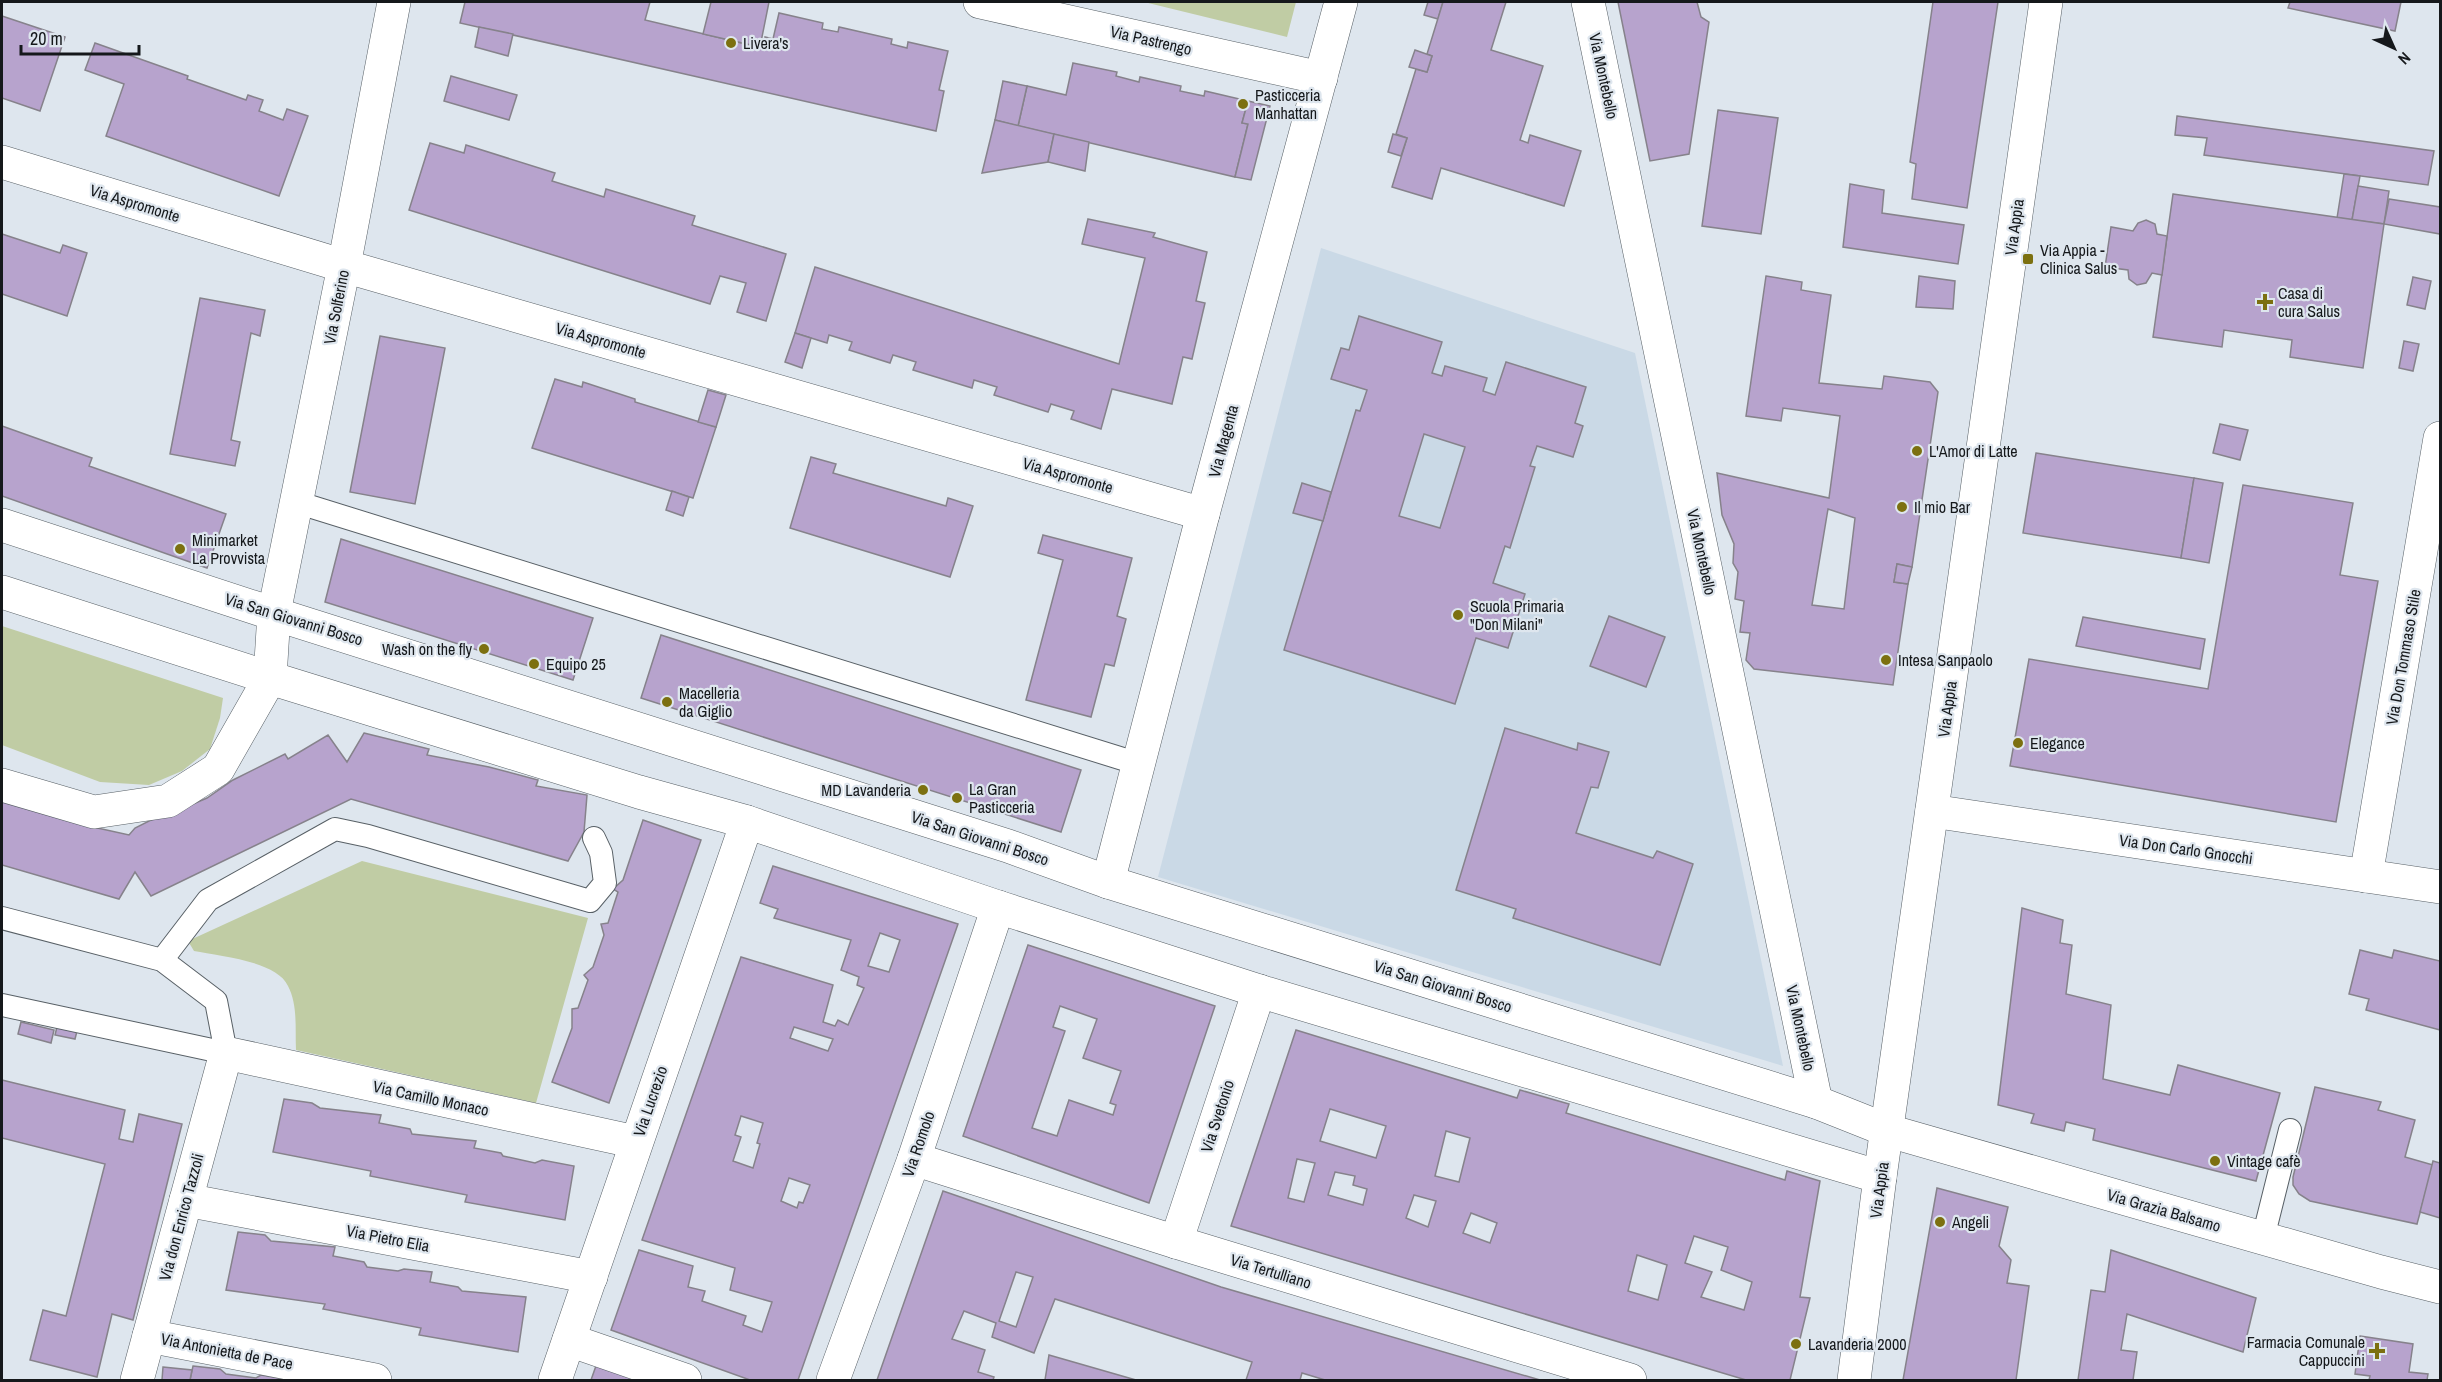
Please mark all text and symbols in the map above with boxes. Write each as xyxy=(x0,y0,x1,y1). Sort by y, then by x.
scale bar xyxy=(21,18,140,56)
north arrow xyxy=(2364,18,2424,78)
street label: Via Pastrengo xyxy=(1108,20,1194,60)
text: 20 m xyxy=(30,26,63,51)
street label: Via Montebello xyxy=(1584,31,1624,121)
place label: Livera's xyxy=(743,32,789,54)
marker: Livera's xyxy=(724,36,738,50)
text: N xyxy=(2393,47,2416,70)
place label: Pasticceria Manhattan xyxy=(1255,84,1321,124)
marker: Pasticceria Manhattan xyxy=(1236,97,1250,111)
street label: Via Aspromonte xyxy=(87,179,183,227)
street label: Via Appia xyxy=(1999,197,2029,257)
place label: Via Appia - Clinica Salus xyxy=(2040,239,2117,279)
marker: Via Appia - Clinica Salus xyxy=(2021,252,2035,266)
street label: Via Solferino xyxy=(318,268,354,346)
place label: Casa di cura Salus xyxy=(2278,282,2340,322)
marker: Casa di cura Salus xyxy=(2256,293,2274,311)
street label: Via Aspromonte xyxy=(553,317,649,363)
street label: Via Magenta xyxy=(1203,402,1243,480)
place label: L'Amor di Latte xyxy=(1929,440,2018,462)
marker: L'Amor di Latte xyxy=(1910,444,1924,458)
street label: Via Aspromonte xyxy=(1020,452,1116,498)
place label: Il mio Bar xyxy=(1914,496,1971,518)
marker: Il mio Bar xyxy=(1895,500,1909,514)
street label: Via Montebello xyxy=(1682,507,1722,597)
place label: Minimarket La Provvista xyxy=(192,529,266,569)
marker: Minimarket La Provvista xyxy=(173,542,187,556)
street label: Via Don Tommaso Stile xyxy=(2380,587,2426,727)
street label: Via San Giovanni Bosco xyxy=(222,588,366,650)
place label: Scuola Primaria "Don Milani" xyxy=(1470,595,1565,635)
marker: Scuola Primaria "Don Milani" xyxy=(1451,608,1465,622)
place label: Wash on the fly xyxy=(382,638,472,660)
marker: Wash on the fly xyxy=(477,642,491,656)
place label: Intesa Sanpaolo xyxy=(1898,649,1993,671)
place label: Equipo 25 xyxy=(546,653,606,675)
marker: Intesa Sanpaolo xyxy=(1879,653,1893,667)
marker: Equipo 25 xyxy=(527,657,541,671)
street label: Via Appia xyxy=(1932,679,1962,739)
place label: Macelleria da Giglio xyxy=(679,682,740,722)
marker: Macelleria da Giglio xyxy=(660,695,674,709)
place label: Elegance xyxy=(2030,732,2085,754)
marker: Elegance xyxy=(2011,736,2025,750)
place label: La Gran Pasticceria xyxy=(969,778,1035,818)
place label: MD Lavanderia xyxy=(821,779,912,801)
marker: MD Lavanderia xyxy=(916,783,930,797)
marker: La Gran Pasticceria xyxy=(950,791,964,805)
street label: Via San Giovanni Bosco xyxy=(908,805,1052,871)
street label: Via Don Carlo Gnocchi xyxy=(2118,829,2254,869)
street label: Via San Giovanni Bosco xyxy=(1371,955,1515,1017)
street label: Via Montebello xyxy=(1781,983,1821,1073)
street label: Via Lucrezio xyxy=(628,1063,672,1139)
street label: Via Camillo Monaco xyxy=(371,1075,491,1121)
street label: Via Svetonio xyxy=(1195,1077,1239,1155)
street label: Via Romolo xyxy=(896,1108,940,1180)
place label: Vintage cafè xyxy=(2227,1150,2300,1172)
street label: Via don Enrico Tazzoli xyxy=(153,1151,209,1283)
marker: Vintage cafè xyxy=(2208,1154,2222,1168)
street label: Via Appia xyxy=(1864,1160,1894,1220)
street label: Via Grazia Balsamo xyxy=(2105,1183,2223,1237)
place label: Angeli xyxy=(1951,1211,1989,1233)
marker: Angeli xyxy=(1933,1215,1947,1229)
street label: Via Pietro Elia xyxy=(344,1219,432,1257)
street label: Via Tertulliano xyxy=(1228,1248,1314,1294)
street label: Via Antonietta de Pace xyxy=(159,1327,295,1375)
place label: Farmacia Comunale Cappuccini xyxy=(2247,1331,2365,1371)
place label: Lavanderia 2000 xyxy=(1808,1333,1906,1355)
marker: Lavanderia 2000 xyxy=(1789,1337,1803,1351)
marker: Farmacia Comunale Cappuccini xyxy=(2370,1344,2384,1358)

